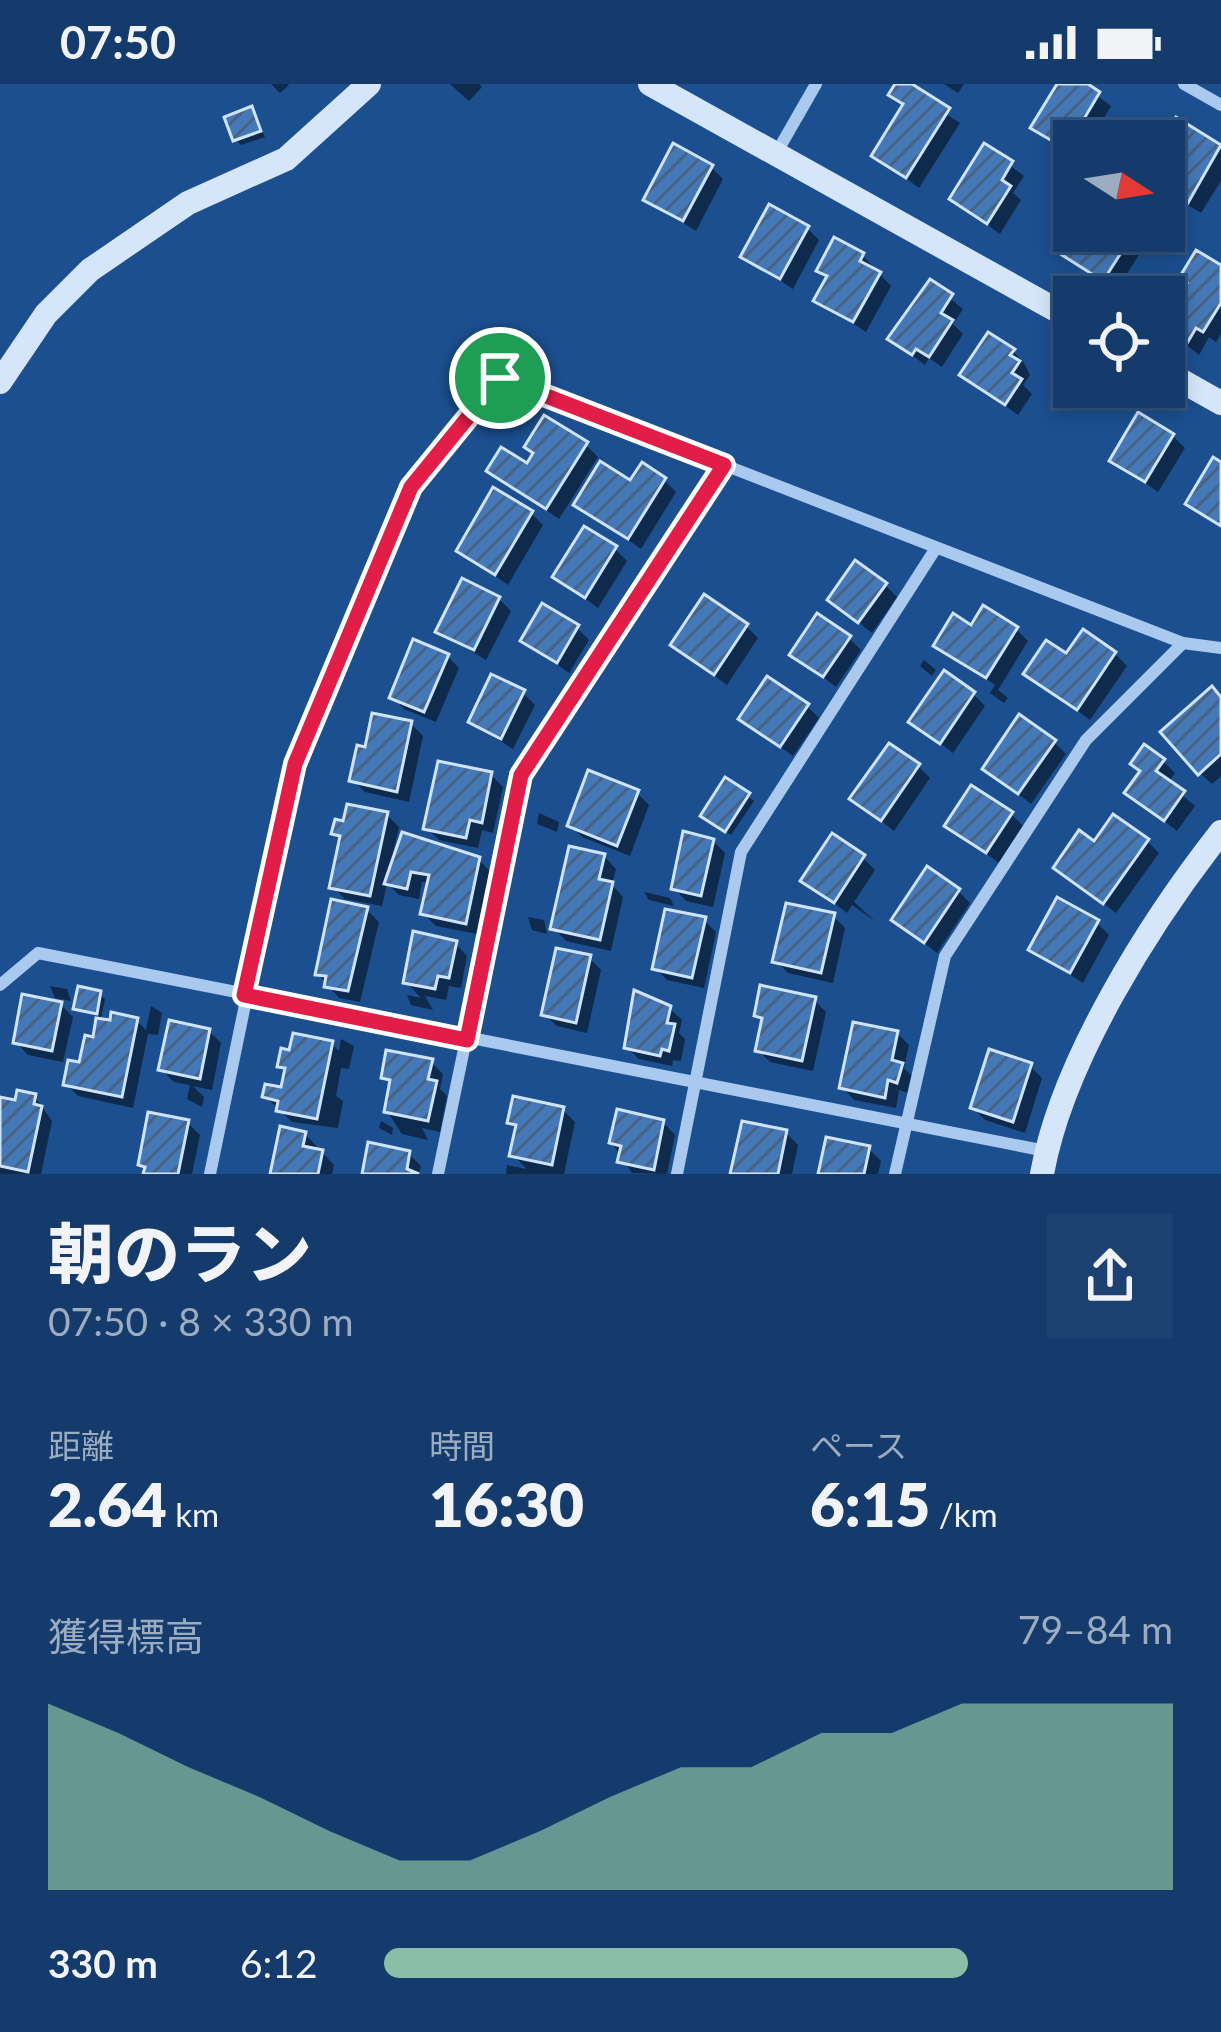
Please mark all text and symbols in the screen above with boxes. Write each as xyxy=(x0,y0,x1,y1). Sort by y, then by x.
text: 07:50 xyxy=(60,15,176,69)
north arrow xyxy=(1053,120,1185,252)
map controls xyxy=(1053,120,1185,408)
button: locate xyxy=(1053,276,1185,408)
pin xyxy=(449,327,551,429)
icon: arrive xyxy=(467,345,533,411)
text: 朝のラン xyxy=(48,1213,312,1292)
button: share xyxy=(1047,1213,1173,1339)
text: 07:50 · 8 × 330 m xyxy=(48,1298,353,1344)
text: 距離 xyxy=(48,1425,114,1465)
text: 時間 xyxy=(429,1425,495,1465)
text: ペース xyxy=(810,1425,907,1465)
text: 2.64 xyxy=(48,1468,167,1540)
text: 16:30 xyxy=(429,1468,584,1540)
text: 6:15 xyxy=(810,1468,930,1540)
text: km xyxy=(167,1494,219,1534)
text: /km xyxy=(930,1494,998,1534)
text: 79–84 m xyxy=(1018,1606,1173,1652)
text: 獲得標高 xyxy=(48,1613,204,1659)
text: 330 m xyxy=(48,1940,158,1986)
text: 6:12 xyxy=(240,1940,318,1986)

